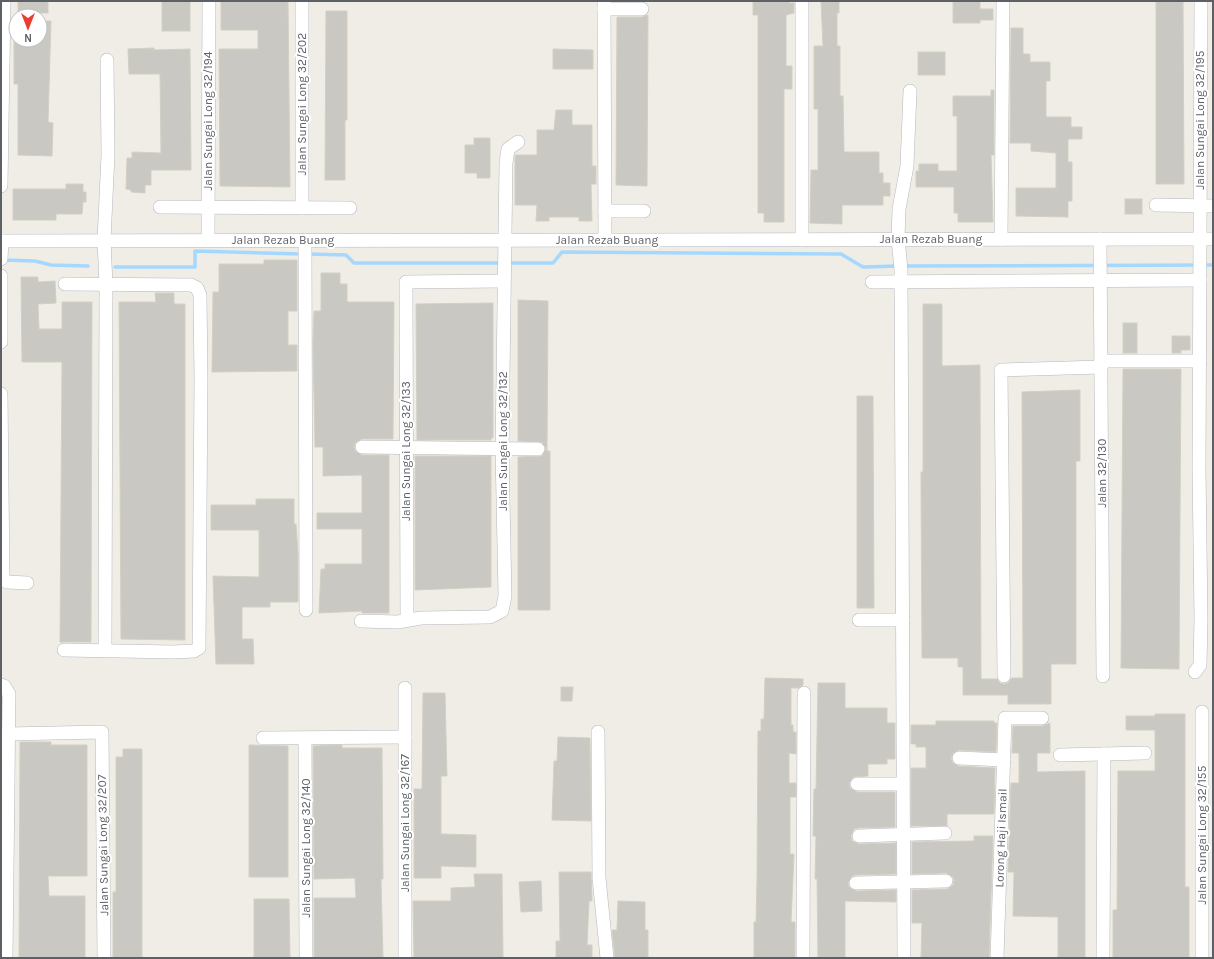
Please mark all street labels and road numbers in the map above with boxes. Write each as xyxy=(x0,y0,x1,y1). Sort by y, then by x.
street label: Jalan Sungai Long 32/202 xyxy=(295,33,309,175)
street label: Jalan Sungai Long 32/195 xyxy=(1193,50,1207,190)
street label: Jalan Sungai Long 32/194 xyxy=(201,51,215,190)
street label: Jalan Rezab Buang xyxy=(880,232,983,246)
street label: Jalan Rezab Buang xyxy=(232,233,335,247)
street label: Jalan Rezab Buang xyxy=(556,233,659,247)
street label: Jalan Sungai Long 32/132 xyxy=(496,371,510,511)
street label: Jalan Sungai Long 32/133 xyxy=(399,381,413,521)
street label: Jalan 32/130 xyxy=(1095,439,1109,507)
street label: Jalan Sungai Long 32/167 xyxy=(398,754,412,892)
street label: Jalan Sungai Long 32/155 xyxy=(1195,765,1209,904)
street label: Jalan Sungai Long 32/207 xyxy=(95,774,111,916)
street label: Jalan Sungai Long 32/140 xyxy=(299,778,313,918)
street label: Lorong Haji Ismail xyxy=(992,788,1010,888)

